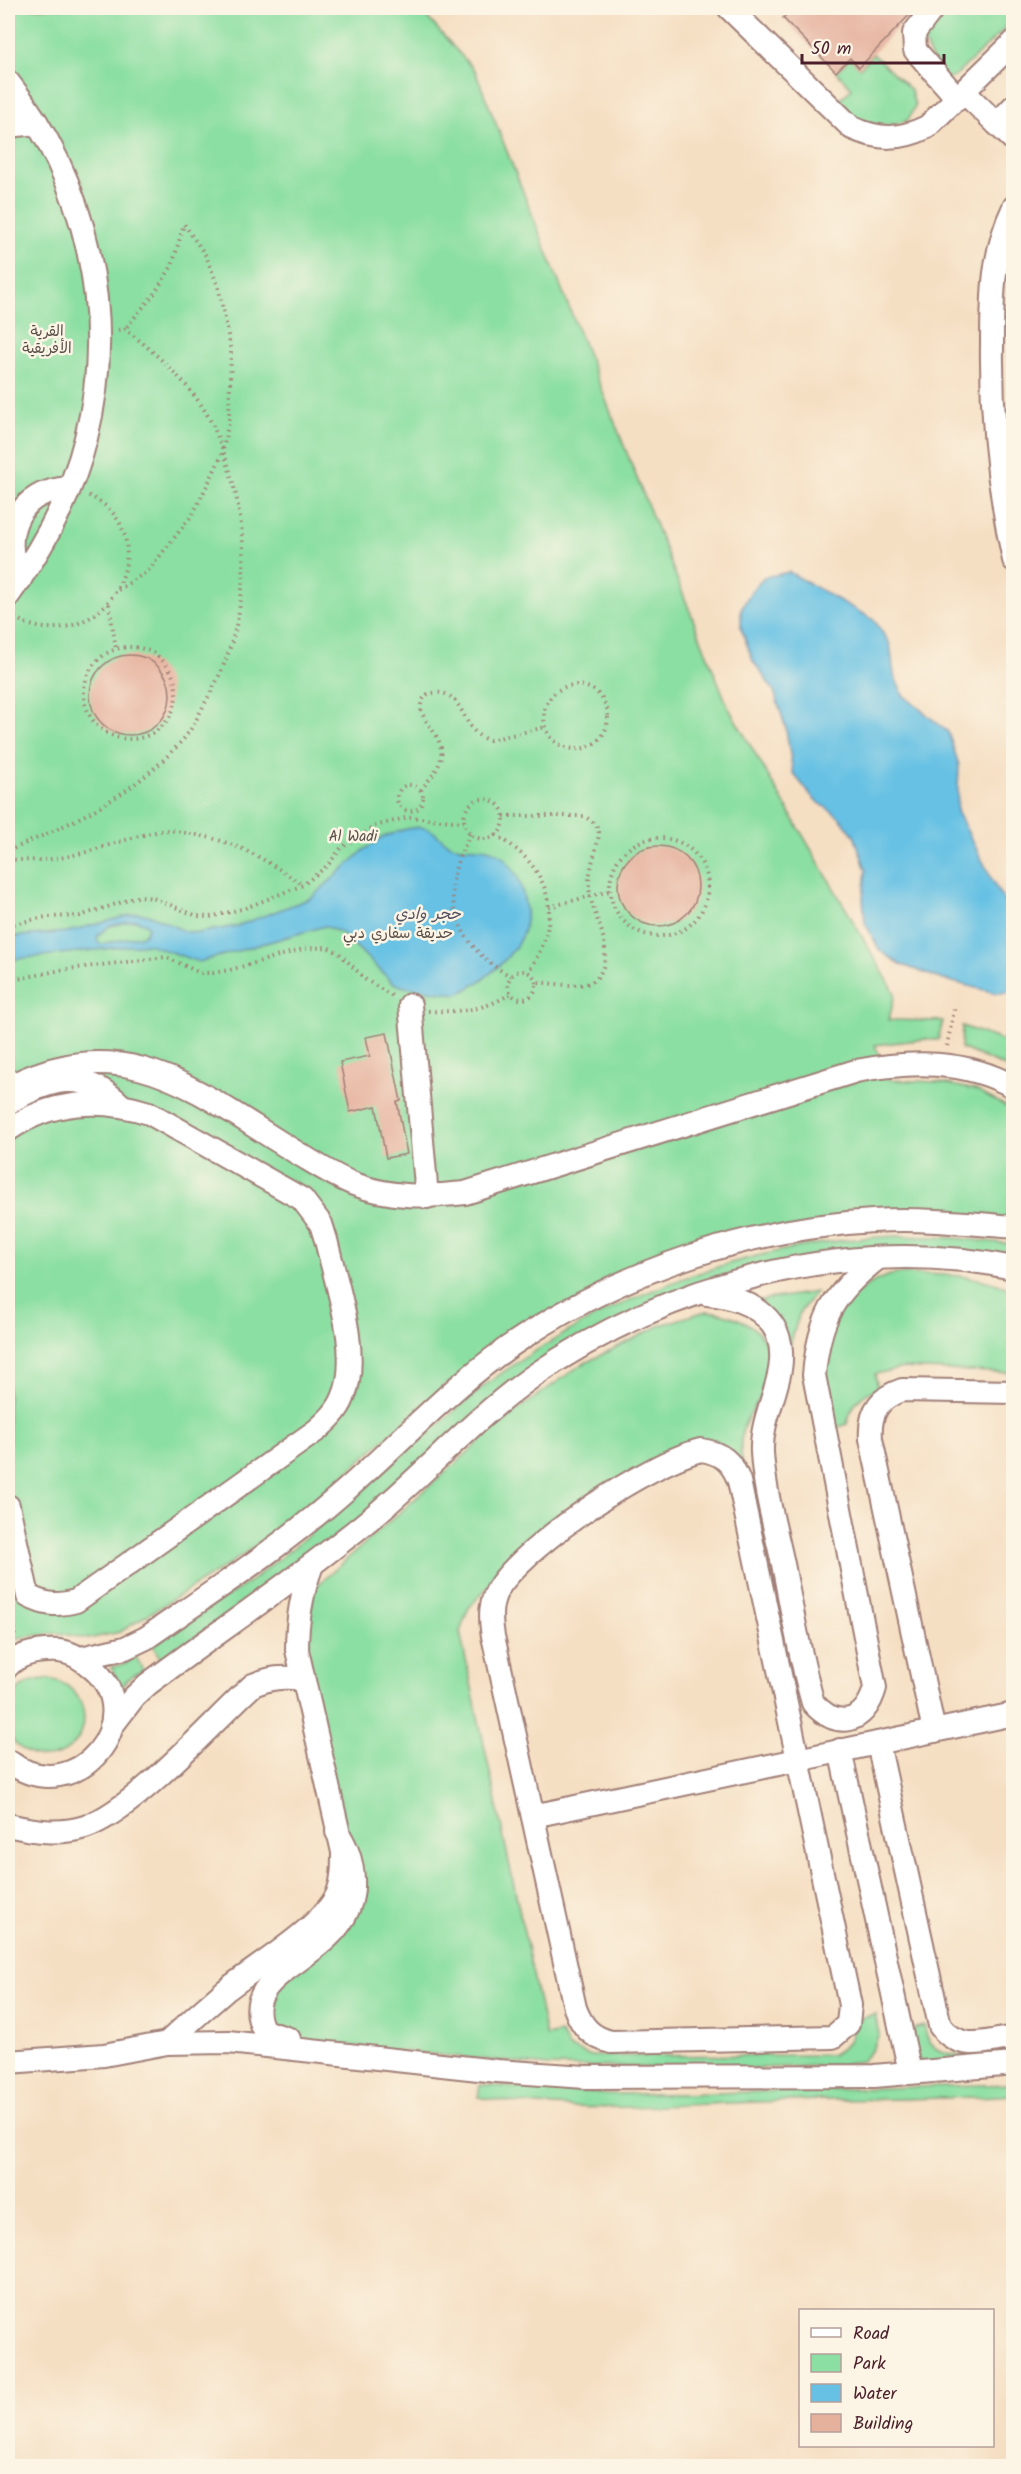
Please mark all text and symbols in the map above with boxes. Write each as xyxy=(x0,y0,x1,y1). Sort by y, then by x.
scale bar xyxy=(802,27,944,65)
text: 50 m xyxy=(811,35,851,64)
park label: القرية الأفريقية xyxy=(22,320,72,361)
park label: Al Wadi xyxy=(329,825,379,849)
water label: حجر وادي xyxy=(395,902,462,927)
park label: حديقة سفاري دبي xyxy=(343,922,453,946)
legend xyxy=(799,2309,994,2447)
text: Road xyxy=(853,2320,890,2349)
text: Park xyxy=(853,2350,886,2379)
text: Water xyxy=(853,2380,898,2409)
text: Building xyxy=(853,2410,913,2439)

